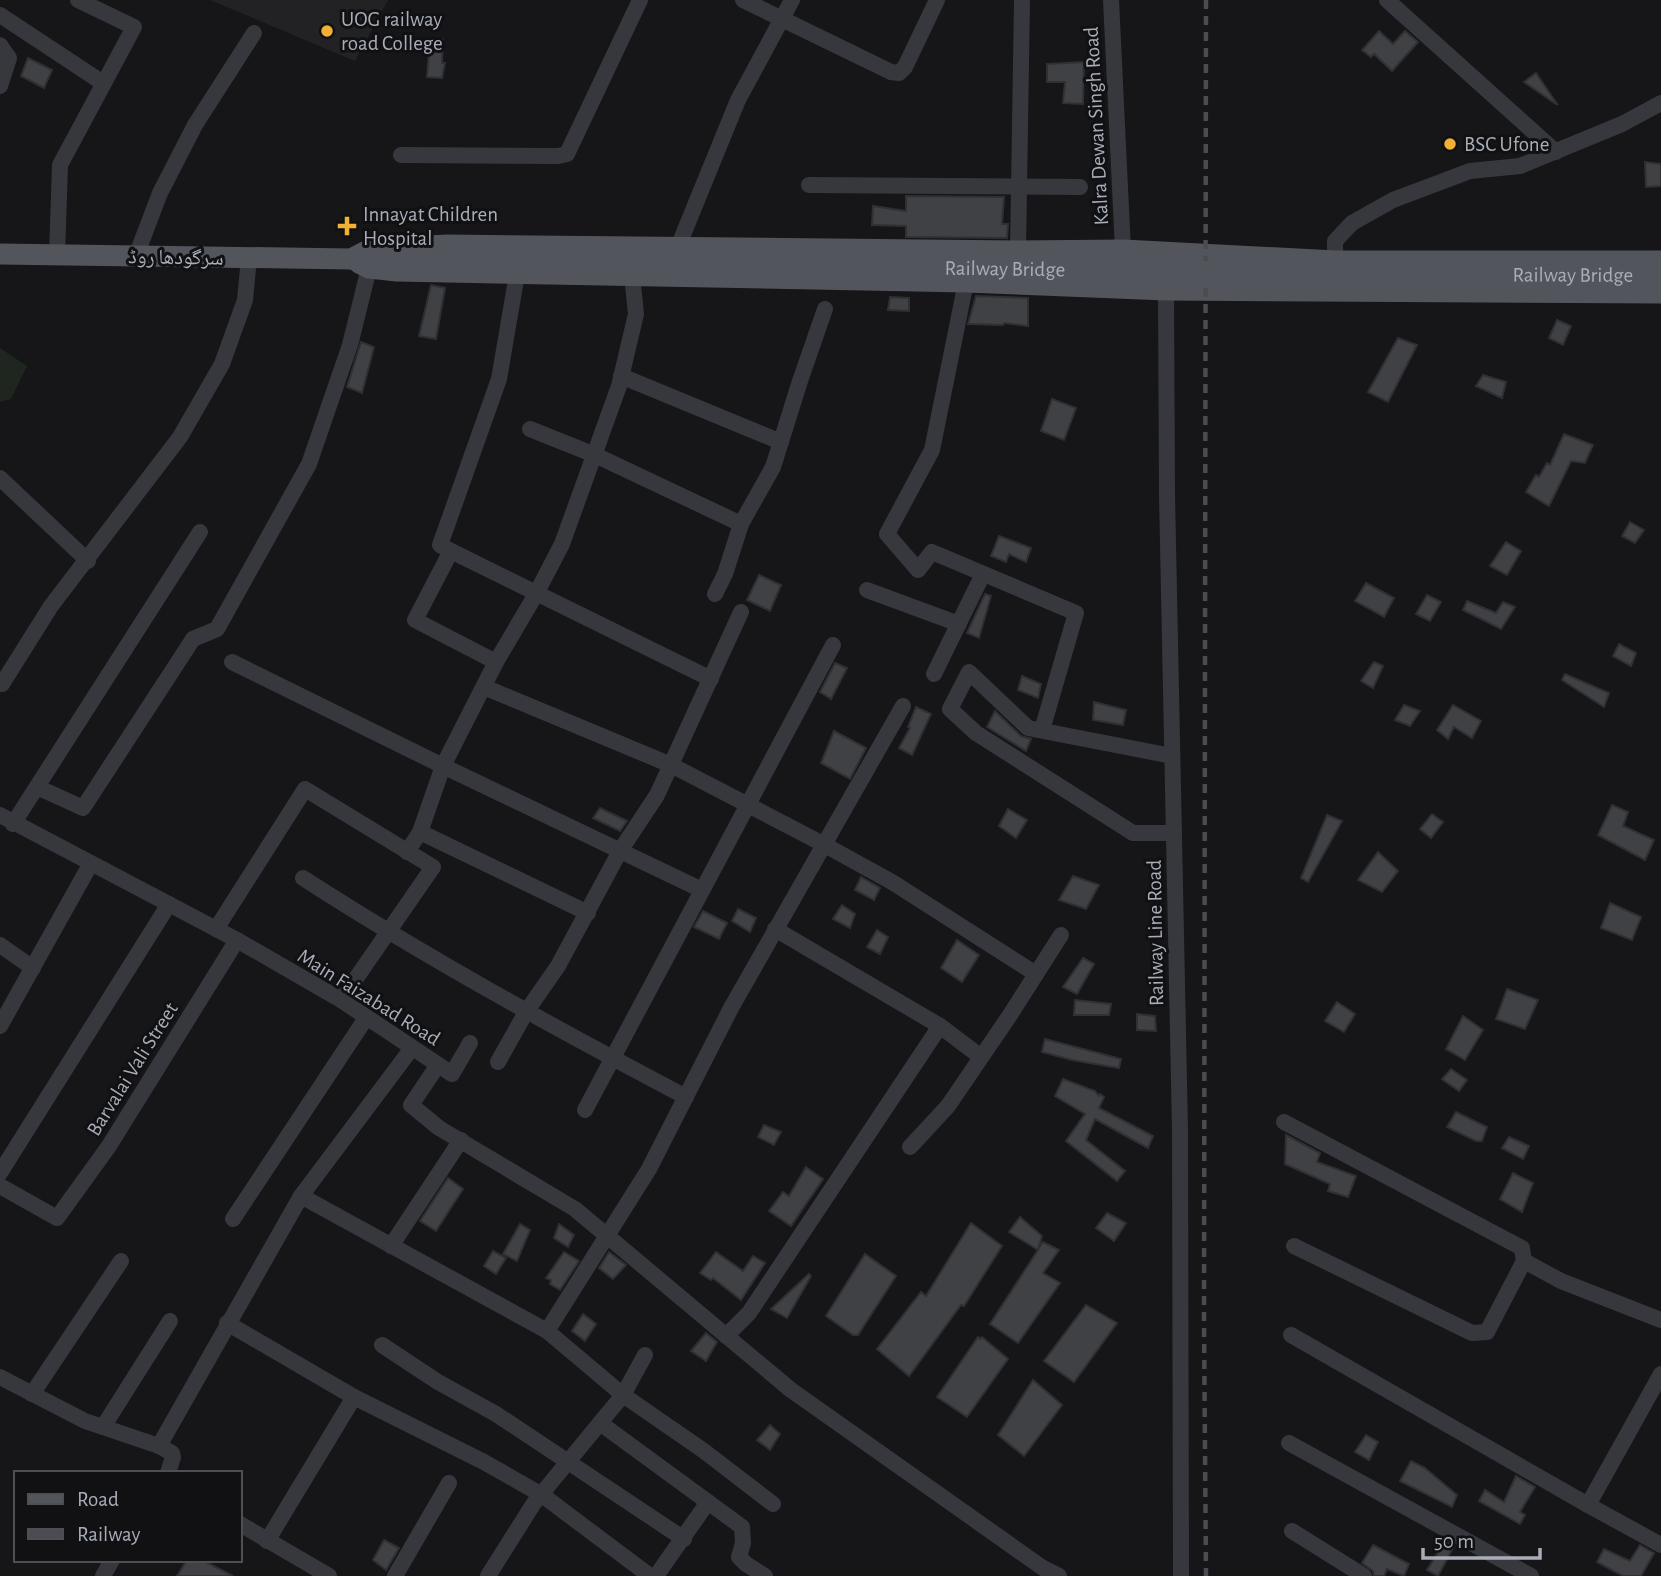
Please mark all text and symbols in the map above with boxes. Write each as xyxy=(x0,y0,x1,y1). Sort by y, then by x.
place label: UOG railway road College xyxy=(341,9,443,54)
marker: UOG railway road College xyxy=(319,23,335,39)
street label: Kalra Dewan Singh Road xyxy=(1081,26,1112,226)
place label: BSC Ufone xyxy=(1464,134,1549,155)
marker: BSC Ufone xyxy=(1442,136,1458,152)
place label: Innayat Children Hospital xyxy=(363,204,498,249)
marker: Innayat Children Hospital xyxy=(337,216,357,236)
street label: سرگودھا روڈ xyxy=(128,246,224,269)
street label: Railway Bridge xyxy=(944,258,1065,280)
street label: Railway Bridge xyxy=(1512,264,1633,286)
street label: Railway Line Road xyxy=(1144,859,1167,1006)
street label: Main Faizabad Road xyxy=(294,945,444,1050)
street label: Barvalai Vali Street xyxy=(83,999,182,1140)
legend xyxy=(14,1471,242,1562)
text: Road xyxy=(77,1489,119,1510)
scale bar xyxy=(1423,1516,1540,1560)
text: Railway xyxy=(77,1524,140,1545)
text: 50 m xyxy=(1434,1531,1474,1552)

